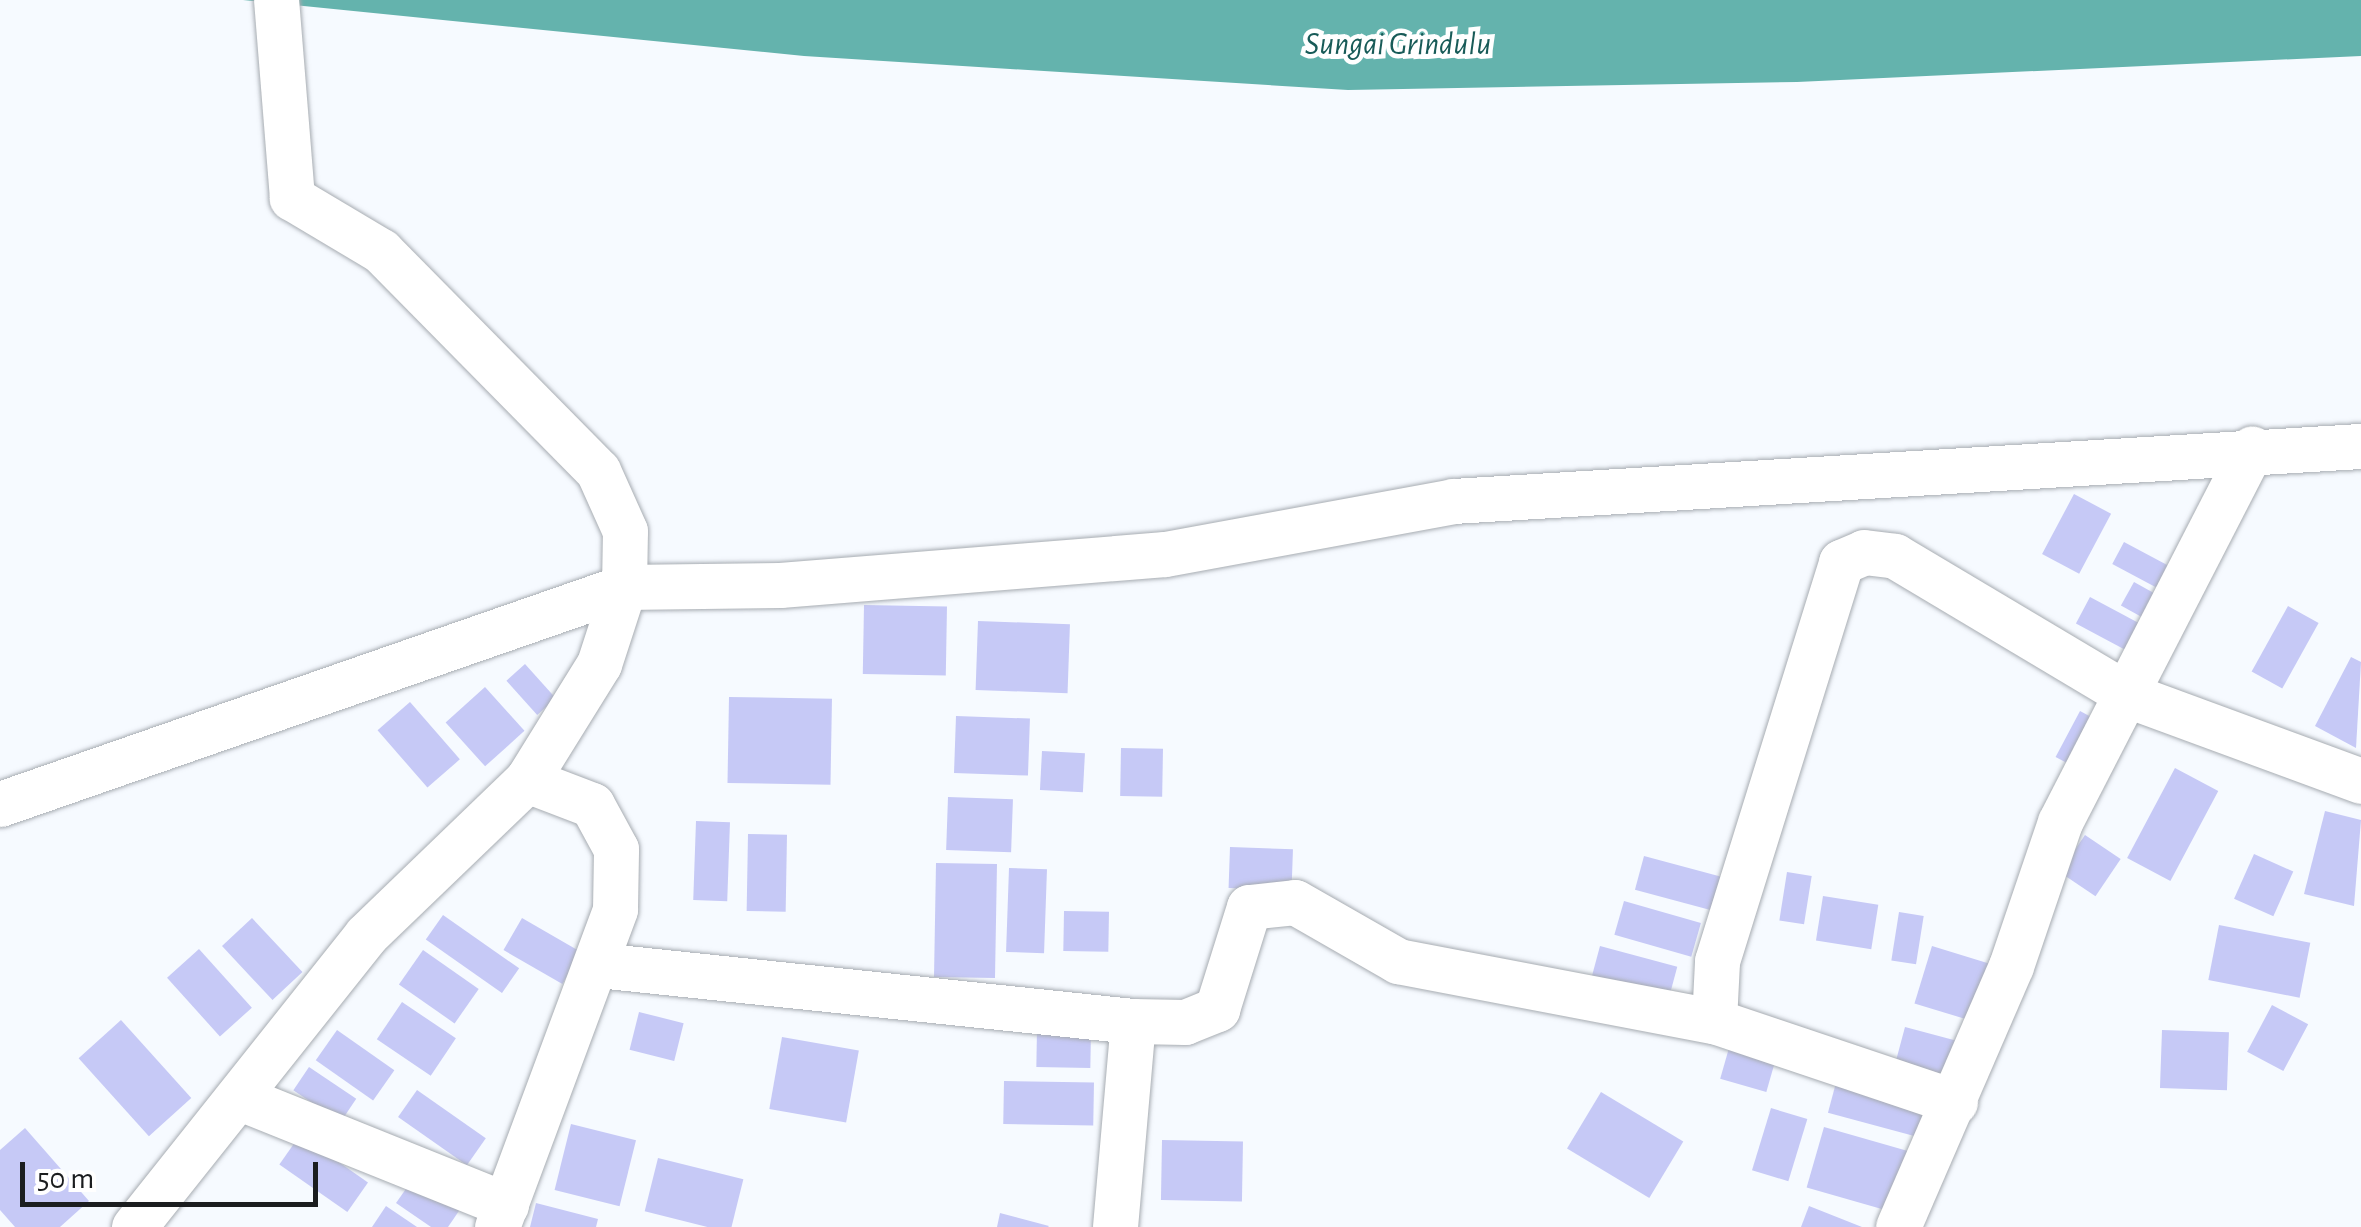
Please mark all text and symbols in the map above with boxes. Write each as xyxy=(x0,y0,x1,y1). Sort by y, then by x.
water label: Sungai Grindulu xyxy=(1305,25,1491,63)
scale bar xyxy=(25,1142,322,1204)
text: 50 m xyxy=(37,1164,94,1194)

